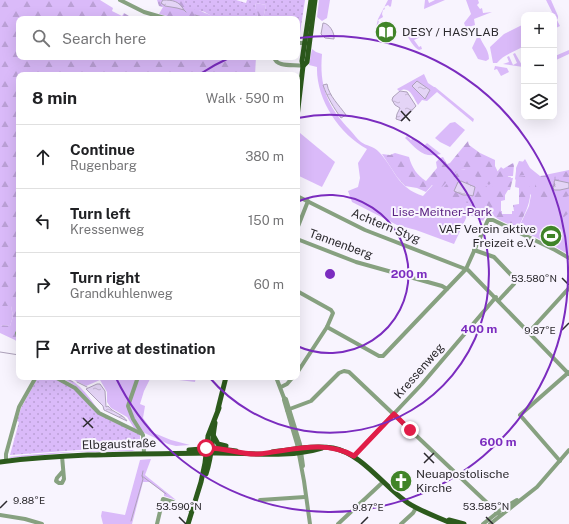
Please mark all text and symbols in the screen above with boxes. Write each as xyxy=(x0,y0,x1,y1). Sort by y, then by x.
map controls xyxy=(521,12,557,120)
button: + xyxy=(521,12,557,48)
search box xyxy=(16,16,300,60)
library icon: DESY / HASYLAB xyxy=(373,19,399,45)
place label: DESY / HASYLAB xyxy=(402,25,499,39)
icon: search xyxy=(30,27,52,49)
text: Search here xyxy=(62,30,146,47)
button: − xyxy=(521,48,557,84)
button: layers xyxy=(521,84,557,120)
text: 8 min xyxy=(32,88,77,108)
text: Walk · 590 m xyxy=(206,91,284,106)
text: Continue xyxy=(70,141,135,158)
icon: ahead xyxy=(32,146,54,168)
text: 380 m xyxy=(245,149,284,164)
text: Rugenbarg xyxy=(70,158,137,173)
text: Turn left xyxy=(70,205,131,222)
park label: Lise-Meitner-Park xyxy=(392,205,492,219)
street label: Achtern Styg xyxy=(349,206,423,246)
icon: left xyxy=(32,210,54,232)
text: 150 m xyxy=(248,213,284,228)
text: Kressenweg xyxy=(70,222,144,237)
place label: VAF Verein aktive Freizeit e.V. xyxy=(439,222,536,250)
sports icon: VAF Verein aktive Freizeit e.V. xyxy=(538,223,564,249)
street label: Tannenberg xyxy=(307,226,375,262)
centre of rings xyxy=(323,267,337,281)
text: 200 m xyxy=(391,267,427,281)
text: Turn right xyxy=(70,269,140,286)
text: 53.580°N xyxy=(511,272,557,284)
icon: right xyxy=(32,274,54,296)
text: 60 m xyxy=(254,277,284,292)
text: Grandkuhlenweg xyxy=(70,286,173,301)
text: 400 m xyxy=(461,322,498,336)
text: 9.87°E xyxy=(524,324,556,336)
icon: arrive xyxy=(32,338,54,360)
text: Arrive at destination xyxy=(70,340,215,357)
street label: Kressenweg xyxy=(391,340,447,402)
route end xyxy=(401,421,419,439)
text: 600 m xyxy=(480,435,517,449)
street label: Elbgaustraße xyxy=(82,436,157,452)
route start xyxy=(197,439,215,457)
place label: Neuapostolische Kirche xyxy=(416,467,509,495)
church icon: Neuapostolische Kirche xyxy=(388,468,414,494)
text: 9.88°E xyxy=(13,494,45,506)
text: 53.590°N xyxy=(156,500,202,512)
text: 53.585°N xyxy=(463,500,509,512)
text: 9.87°E xyxy=(352,501,384,513)

